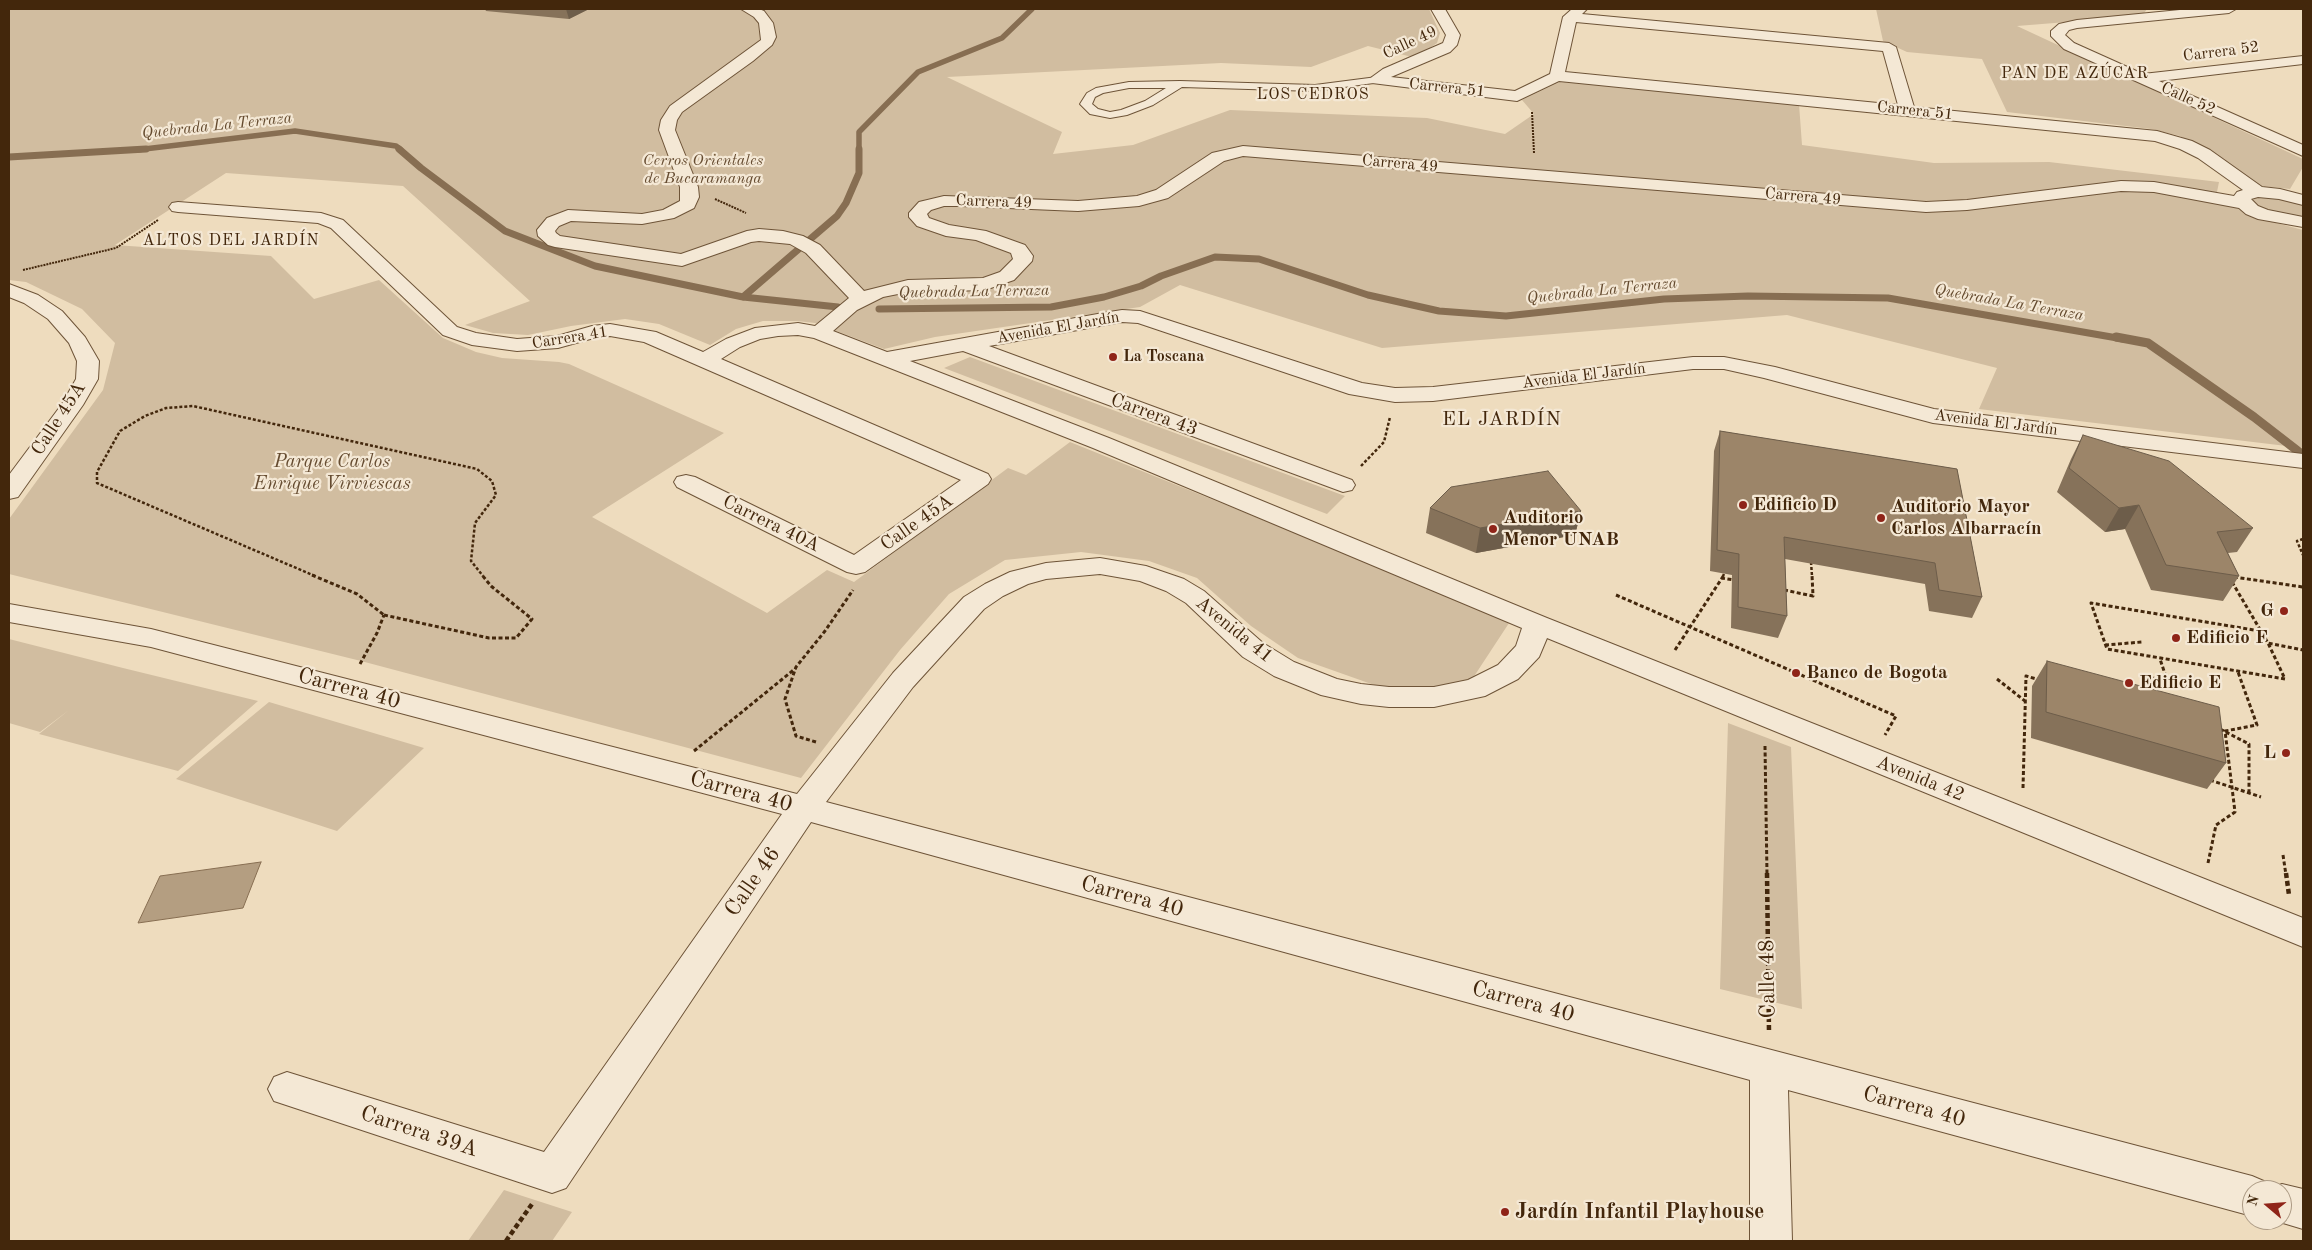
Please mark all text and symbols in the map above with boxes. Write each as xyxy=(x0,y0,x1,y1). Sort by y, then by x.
street label: Calle 49 xyxy=(1380,22,1440,64)
street label: Carrera 52 xyxy=(2182,38,2260,66)
district label: PAN DE AZÚCAR xyxy=(1999,64,2151,84)
street label: Carrera 51 xyxy=(1408,74,1486,102)
street label: Calle 52 xyxy=(2158,79,2218,119)
district label: LOS CEDROS xyxy=(1255,85,1371,105)
street label: Carrera 51 xyxy=(1876,97,1954,125)
water label: Quebrada La Terraza xyxy=(141,109,293,143)
park label: Cerros Orientales de Bucaramanga xyxy=(643,151,763,189)
street label: Carrera 49 xyxy=(1361,151,1439,177)
street label: Carrera 49 xyxy=(1764,184,1842,210)
street label: Carrera 49 xyxy=(955,191,1033,213)
district label: ALTOS DEL JARDÍN xyxy=(140,231,322,251)
water label: Quebrada La Terraza xyxy=(1526,274,1678,308)
water label: Quebrada La Terraza xyxy=(1933,280,2085,326)
water label: Quebrada La Terraza xyxy=(898,281,1050,303)
street label: Avenida El Jardín xyxy=(995,308,1121,348)
street label: Carrera 41 xyxy=(531,323,609,353)
place label: La Toscana xyxy=(1123,347,1204,367)
marker: La Toscana xyxy=(1107,351,1119,363)
street label: Avenida El Jardín xyxy=(1521,359,1647,393)
street label: Calle 45A xyxy=(27,378,91,460)
street label: Carrera 43 xyxy=(1107,389,1201,441)
street label: Avenida El Jardín xyxy=(1933,406,2059,440)
district label: EL JARDÍN xyxy=(1441,408,1563,432)
park label: Parque Carlos Enrique Virviescas xyxy=(253,451,411,495)
street label: Calle 45A xyxy=(876,490,958,556)
street label: Carrera 40A xyxy=(719,491,823,557)
place label: Edificio D xyxy=(1753,494,1837,516)
place label: Auditorio Mayor Carlos Albarracín xyxy=(1891,496,2041,540)
marker: Edificio D xyxy=(1737,499,1749,511)
place label: Auditorio Menor UNAB xyxy=(1503,507,1619,551)
marker: Auditorio Mayor Carlos Albarracín xyxy=(1875,512,1887,524)
marker: Auditorio Menor UNAB xyxy=(1487,523,1499,535)
street label: Avenida 41 xyxy=(1191,592,1277,668)
place label: G xyxy=(2260,600,2274,622)
marker: G xyxy=(2278,605,2290,617)
place label: Edificio F xyxy=(2186,627,2268,649)
marker: Edificio F xyxy=(2170,632,2182,644)
place label: Banco de Bogota xyxy=(1806,662,1948,684)
street label: Carrera 40 xyxy=(295,663,403,715)
marker: Banco de Bogota xyxy=(1790,667,1802,679)
place label: Edificio E xyxy=(2139,672,2221,694)
marker: Edificio E xyxy=(2123,677,2135,689)
place label: L xyxy=(2263,742,2276,764)
marker: L xyxy=(2280,747,2292,759)
street label: Avenida 42 xyxy=(1872,751,1968,807)
street label: Carrera 40 xyxy=(687,766,795,818)
street label: Calle 46 xyxy=(719,842,787,922)
street label: Carrera 40 xyxy=(1078,871,1186,923)
street label: Calle 48 xyxy=(1754,939,1782,1019)
street label: Carrera 40 xyxy=(1469,976,1577,1028)
street label: Carrera 40 xyxy=(1860,1081,1968,1133)
street label: Carrera 39A xyxy=(357,1101,481,1163)
north arrow xyxy=(2242,1180,2292,1230)
text: N xyxy=(2245,1193,2262,1208)
place label: Jardín Infantil Playhouse xyxy=(1515,1199,1764,1225)
marker: Jardín Infantil Playhouse xyxy=(1499,1206,1511,1218)

